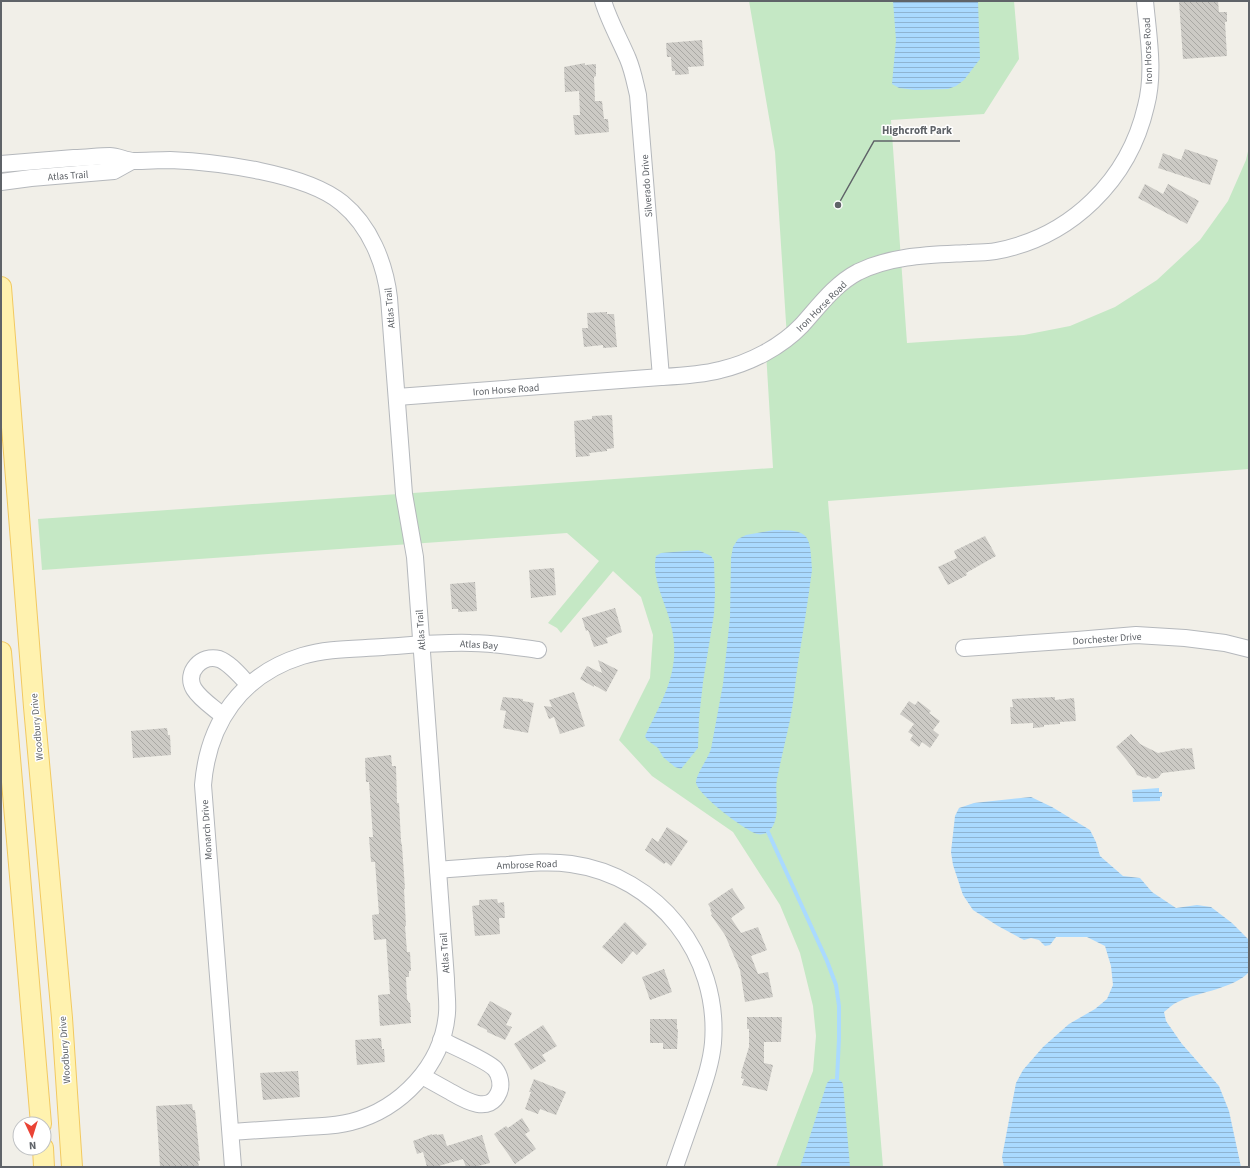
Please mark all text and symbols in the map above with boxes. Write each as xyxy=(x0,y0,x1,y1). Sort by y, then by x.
street label: Iron Horse Road xyxy=(1140,17,1156,85)
callout: Highcroft Park xyxy=(874,118,960,141)
text: Highcroft Park xyxy=(882,123,952,138)
street label: Silverado Drive xyxy=(638,154,656,218)
street label: Atlas Trail xyxy=(47,168,89,184)
street label: Iron Horse Road xyxy=(793,278,850,335)
street label: Atlas Trail xyxy=(381,287,399,329)
street label: Iron Horse Road xyxy=(472,381,540,399)
street label: Atlas Trail xyxy=(413,609,429,651)
street label: Dorchester Drive xyxy=(1072,630,1142,648)
street label: Atlas Bay xyxy=(460,637,499,653)
street label: Woodbury Drive xyxy=(27,693,47,761)
street label: Monarch Drive xyxy=(198,799,216,860)
street label: Ambrose Road xyxy=(496,857,558,873)
street label: Atlas Trail xyxy=(437,932,453,974)
street label: Woodbury Drive xyxy=(56,1016,74,1084)
north arrow xyxy=(12,1116,52,1156)
text: N xyxy=(28,1138,37,1153)

